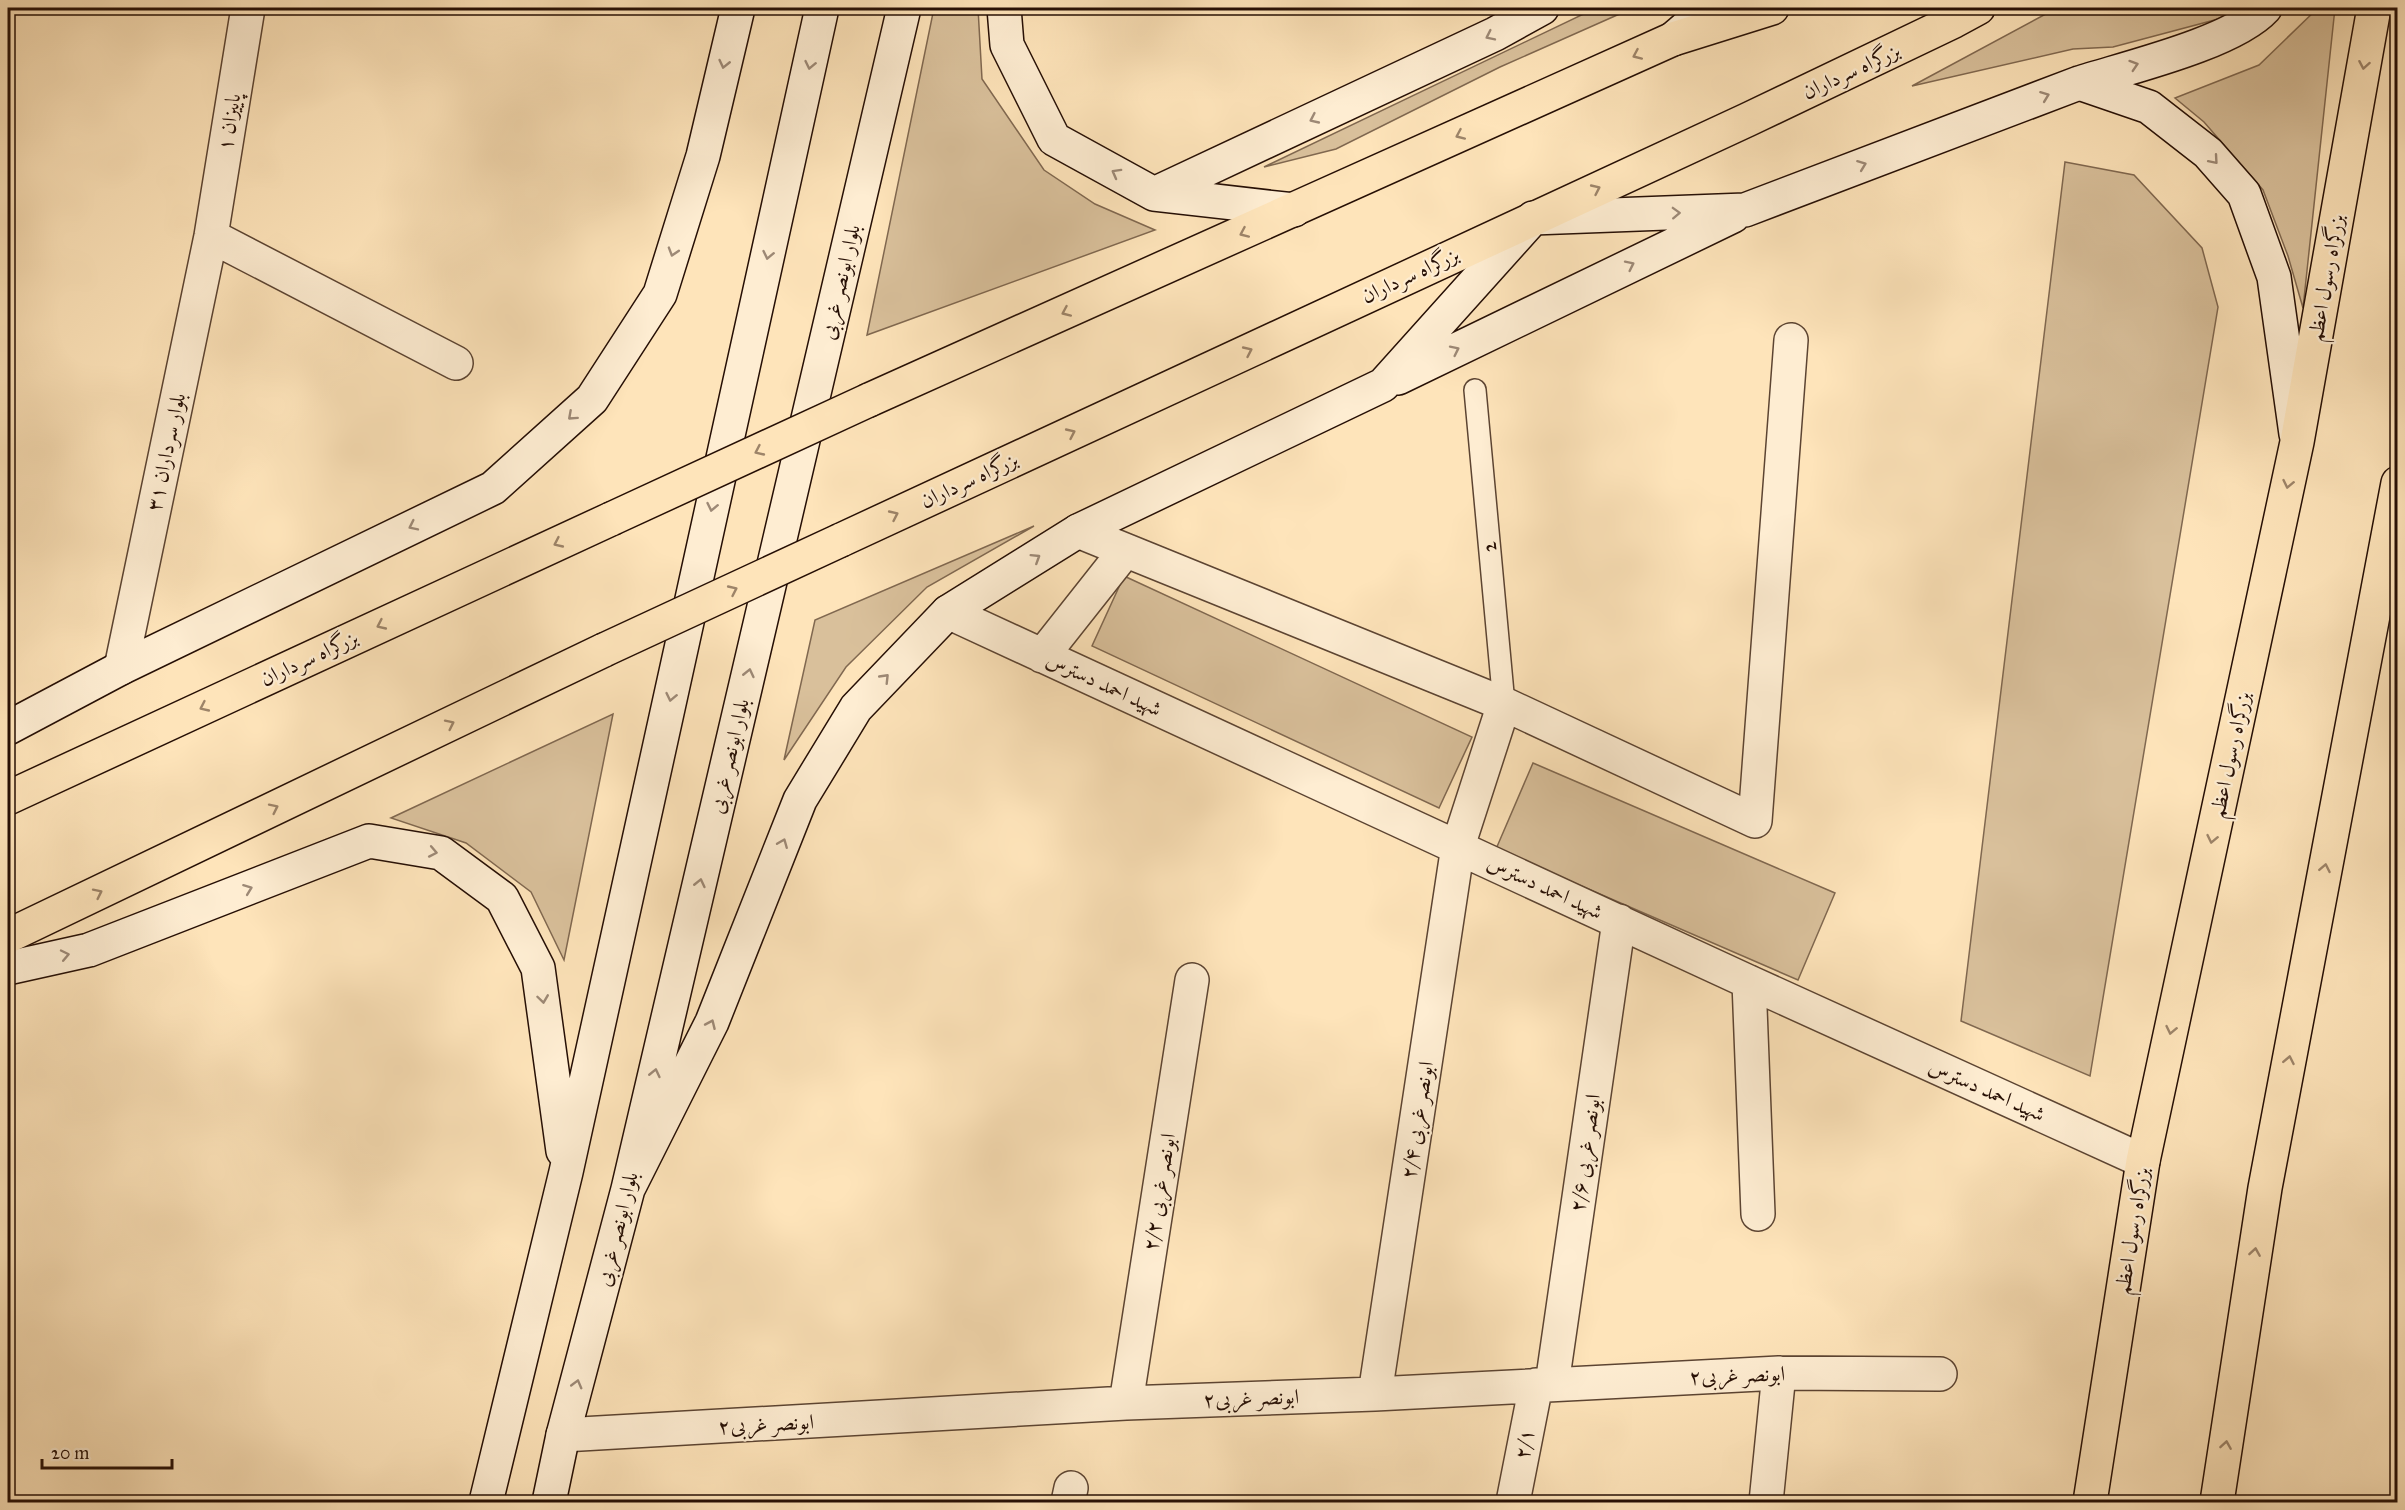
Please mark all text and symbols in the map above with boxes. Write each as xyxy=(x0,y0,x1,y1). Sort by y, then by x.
one-way arrow xyxy=(1486,28,1497,40)
street label: بزرگراه سرداران xyxy=(1798,36,1905,106)
one-way arrow xyxy=(1633,48,1644,60)
one-way arrow xyxy=(719,59,732,69)
one-way arrow xyxy=(804,59,817,69)
one-way arrow xyxy=(2128,60,2139,73)
one-way arrow xyxy=(2358,60,2371,70)
street label: پاییزان ۱ xyxy=(212,90,248,153)
one-way arrow xyxy=(2039,91,2050,103)
one-way arrow xyxy=(1310,111,1321,123)
one-way arrow xyxy=(1455,128,1466,140)
one-way arrow xyxy=(2207,153,2218,164)
one-way arrow xyxy=(1857,160,1867,173)
one-way arrow xyxy=(1112,169,1122,180)
one-way arrow xyxy=(1590,185,1601,197)
one-way arrow xyxy=(1671,206,1680,219)
street label: بزرگراه رسول اعظم xyxy=(2301,212,2357,345)
street label: بلوار ابونصر غربی xyxy=(814,222,868,343)
one-way arrow xyxy=(1239,225,1250,237)
street label: بزرگراه سرداران xyxy=(1357,240,1464,310)
one-way arrow xyxy=(668,246,680,257)
one-way arrow xyxy=(762,250,775,260)
one-way arrow xyxy=(1624,261,1635,273)
one-way arrow xyxy=(1061,305,1072,317)
one-way arrow xyxy=(1241,346,1252,358)
one-way arrow xyxy=(1448,346,1459,358)
street label: بلوار سرداران ۳۱ xyxy=(141,390,192,514)
one-way arrow xyxy=(568,409,579,420)
one-way arrow xyxy=(1064,429,1075,441)
one-way arrow xyxy=(754,444,765,456)
street label: بزرگراه سرداران xyxy=(916,445,1023,515)
one-way arrow xyxy=(2282,479,2295,489)
one-way arrow xyxy=(707,502,720,512)
one-way arrow xyxy=(887,511,898,523)
one-way arrow xyxy=(409,519,420,531)
one-way arrow xyxy=(554,536,565,548)
street label: 2 xyxy=(1476,540,1502,553)
one-way arrow xyxy=(1030,553,1040,565)
one-way arrow xyxy=(727,585,738,597)
one-way arrow xyxy=(377,618,388,630)
street label: بزرگراه سرداران xyxy=(256,623,363,693)
street label: شهید احمد دسترس xyxy=(1042,646,1166,723)
one-way arrow xyxy=(741,668,754,678)
one-way arrow xyxy=(877,675,888,686)
street label: بزرگراه رسول اعظم xyxy=(2203,689,2263,822)
one-way arrow xyxy=(665,692,678,702)
street label: بلوار ابونصر غربی xyxy=(703,696,757,817)
one-way arrow xyxy=(200,699,211,711)
one-way arrow xyxy=(443,719,454,731)
one-way arrow xyxy=(267,804,278,816)
one-way arrow xyxy=(2206,834,2219,844)
one-way arrow xyxy=(776,838,788,849)
one-way arrow xyxy=(427,845,437,858)
street label: شهید احمد دسترس xyxy=(1483,849,1607,926)
one-way arrow xyxy=(2318,864,2331,874)
one-way arrow xyxy=(692,878,705,888)
one-way arrow xyxy=(242,883,252,896)
one-way arrow xyxy=(92,888,103,900)
one-way arrow xyxy=(59,950,69,963)
one-way arrow xyxy=(536,995,548,1004)
one-way arrow xyxy=(703,1019,715,1030)
one-way arrow xyxy=(2165,1025,2178,1035)
street label: شهید احمد دسترس xyxy=(1924,1053,2049,1128)
one-way arrow xyxy=(2282,1055,2295,1065)
street label: ابونصر غربی ۲/۴ xyxy=(1395,1059,1441,1181)
one-way arrow xyxy=(648,1068,661,1078)
street label: ابونصر غربی ۲/۶ xyxy=(1564,1092,1608,1214)
street label: ابونصر غربی ۲/۲ xyxy=(1137,1131,1183,1253)
street label: بزرگراه رسول اعظم xyxy=(2108,1165,2162,1298)
street label: بلوار ابونصر غربی xyxy=(590,1169,646,1290)
one-way arrow xyxy=(2249,1247,2261,1257)
street label: ۲ابونصر غربی xyxy=(1689,1360,1786,1392)
one-way arrow xyxy=(570,1379,582,1390)
street label: ۲ابونصر غربی xyxy=(1203,1383,1300,1415)
street label: ۲ابونصر غربی xyxy=(717,1409,815,1441)
street label: ۲/۱ xyxy=(1508,1427,1540,1461)
scale bar xyxy=(42,1432,172,1470)
one-way arrow xyxy=(2219,1440,2231,1449)
text: 20 m xyxy=(51,1442,89,1464)

